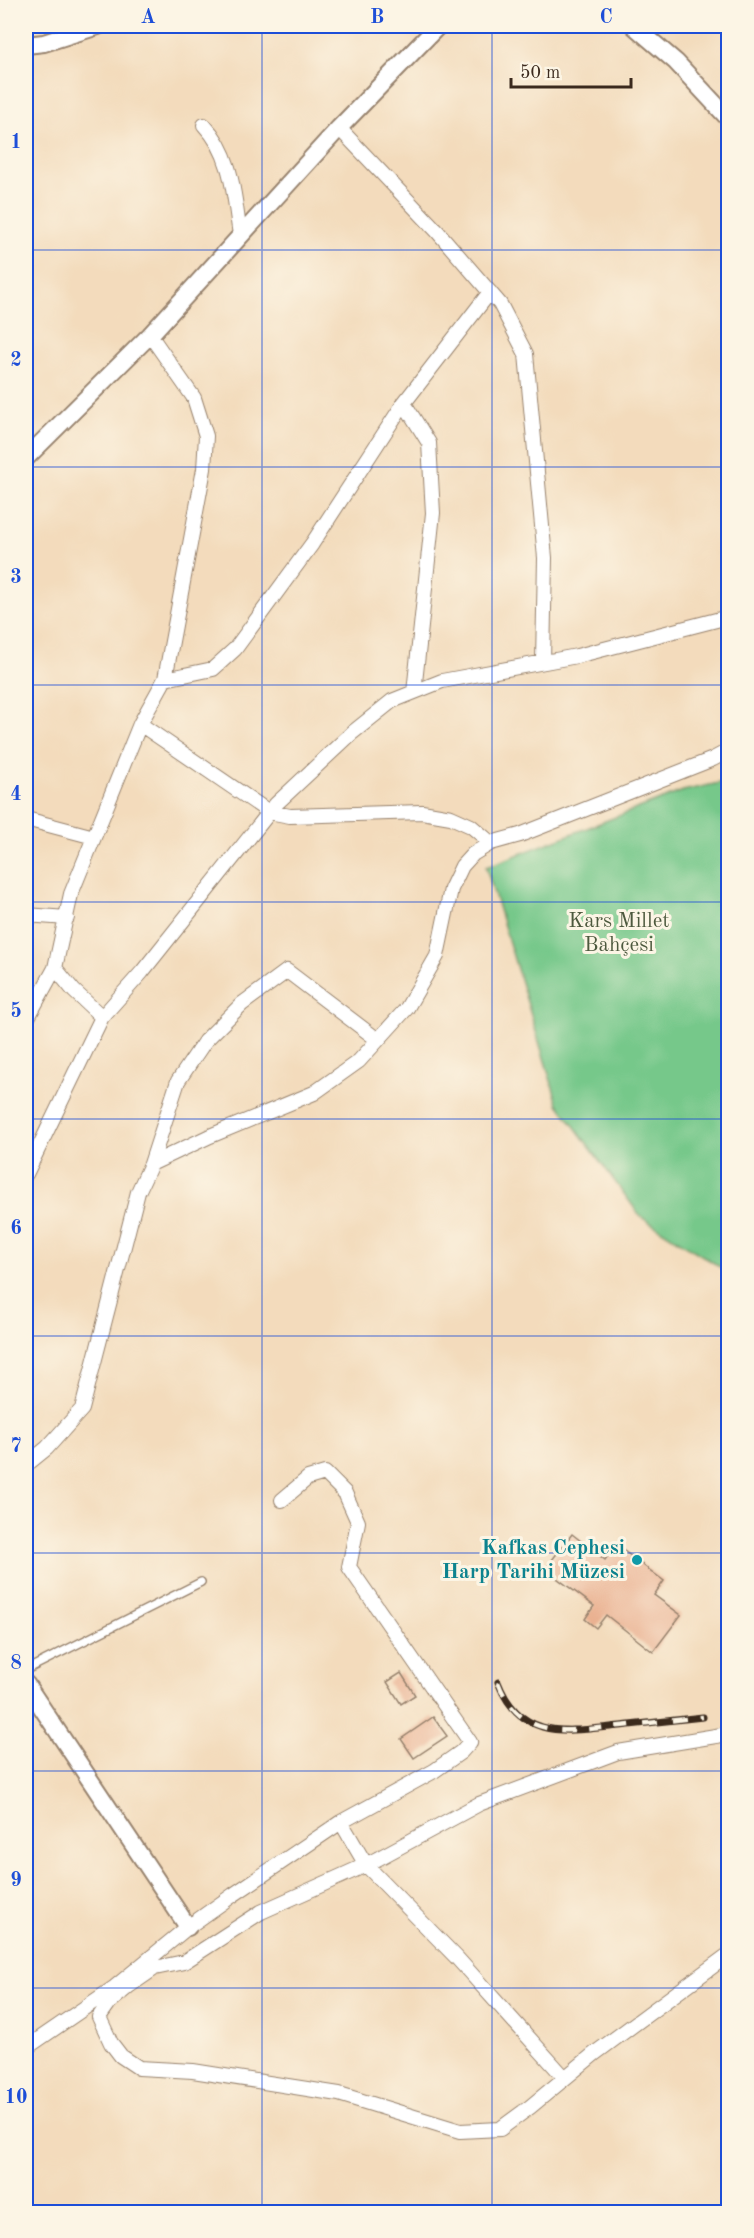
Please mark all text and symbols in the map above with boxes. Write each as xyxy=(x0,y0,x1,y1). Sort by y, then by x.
text: A xyxy=(140,8,156,28)
text: B xyxy=(370,8,384,28)
text: C xyxy=(599,8,613,28)
scale bar xyxy=(511,51,631,89)
text: 50 m xyxy=(520,64,560,82)
text: 1 xyxy=(10,133,22,153)
text: 2 xyxy=(10,351,22,371)
text: 3 xyxy=(10,568,22,588)
text: 4 xyxy=(10,785,22,805)
park label: Kars Millet Bahçesi xyxy=(568,911,670,956)
text: 5 xyxy=(10,1001,22,1022)
text: 6 xyxy=(10,1219,22,1239)
text: 7 xyxy=(10,1437,22,1457)
place label: Kafkas Cephesi Harp Tarihi Müzesi xyxy=(442,1538,625,1583)
marker: Kafkas Cephesi Harp Tarihi Müzesi xyxy=(630,1553,644,1567)
text: 8 xyxy=(10,1654,22,1674)
text: 9 xyxy=(10,1871,22,1891)
text: 10 xyxy=(4,2088,28,2108)

